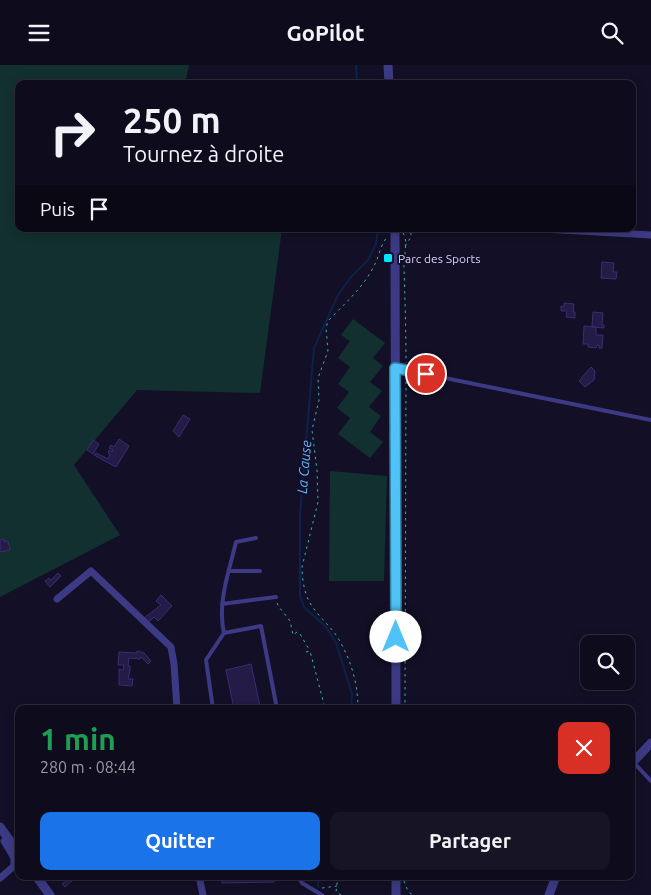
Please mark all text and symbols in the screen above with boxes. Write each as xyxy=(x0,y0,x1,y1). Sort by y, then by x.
icon: menu xyxy=(25,19,53,47)
icon: search xyxy=(598,19,626,47)
text: GoPilot xyxy=(287,20,364,45)
icon: right xyxy=(40,100,105,165)
text: 250 m xyxy=(123,100,221,140)
text: Tournez à droite xyxy=(123,141,284,166)
icon: arrive xyxy=(85,195,113,223)
text: Puis xyxy=(40,198,75,220)
marker: Parc des Sports xyxy=(382,252,394,264)
place label: Parc des Sports xyxy=(398,252,481,265)
pin xyxy=(405,353,447,395)
icon: arrive xyxy=(412,360,440,388)
water label: La Cause xyxy=(294,440,314,494)
position arrow xyxy=(369,610,421,662)
map controls xyxy=(580,635,635,690)
button: search xyxy=(580,635,635,690)
text: 1 min xyxy=(40,722,116,756)
button: close xyxy=(558,722,610,774)
text: 280 m · 08:44 xyxy=(40,758,136,776)
button: Quitter xyxy=(40,812,320,870)
button: Partager xyxy=(330,812,610,870)

